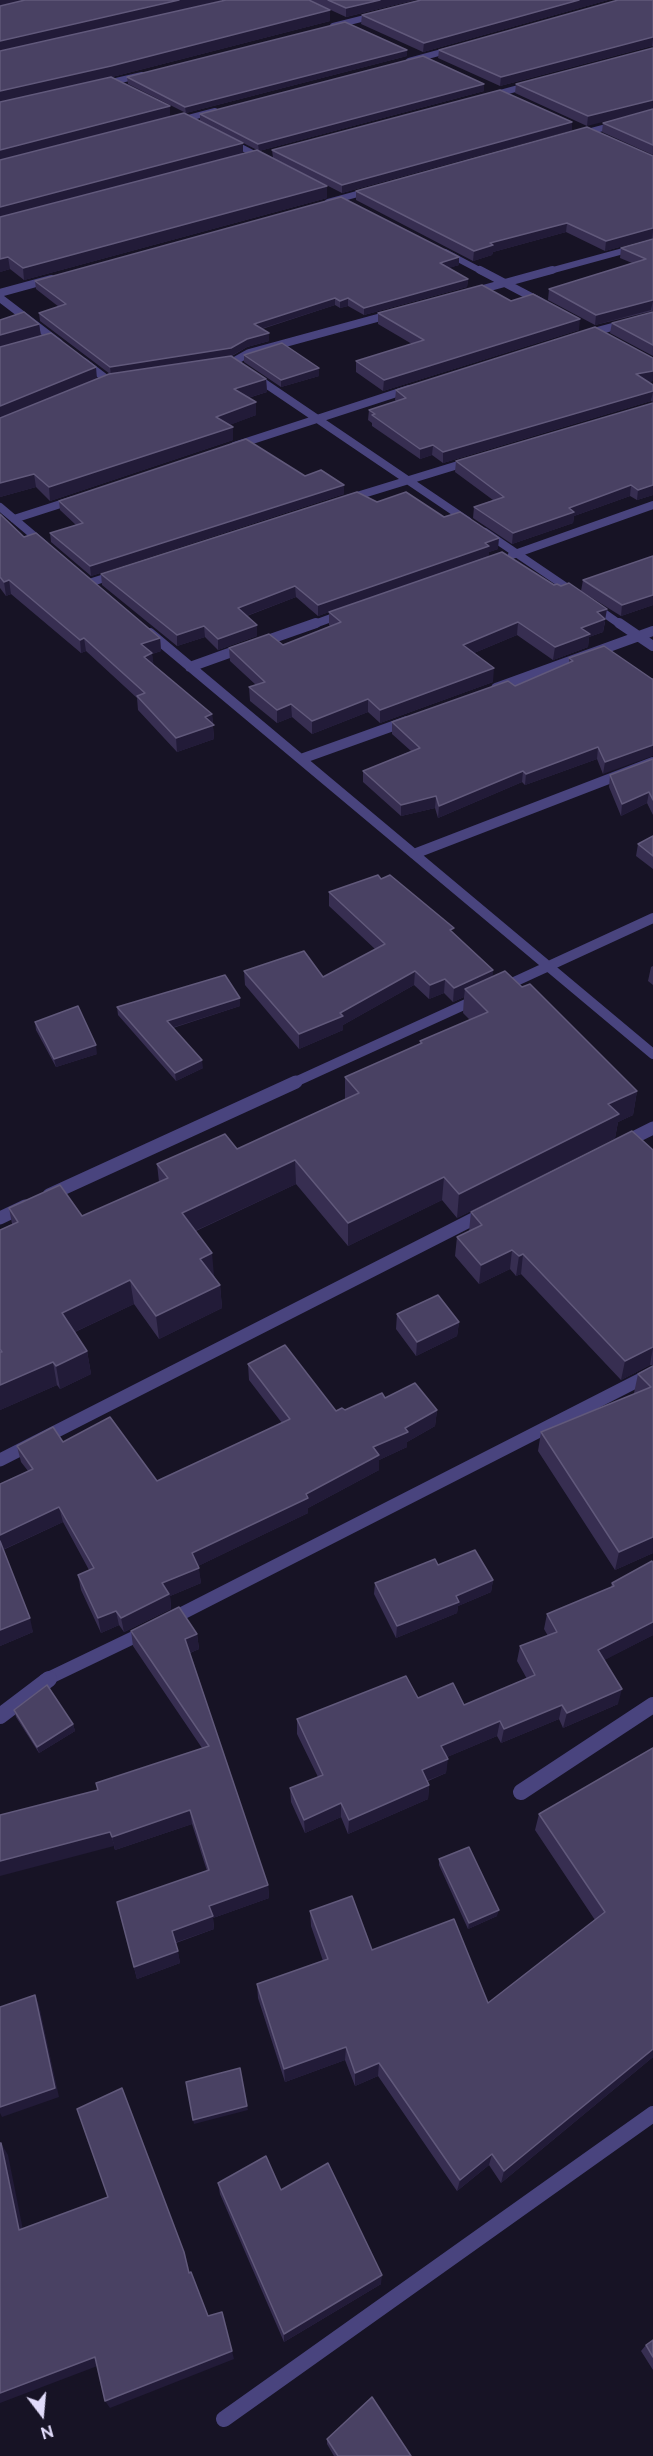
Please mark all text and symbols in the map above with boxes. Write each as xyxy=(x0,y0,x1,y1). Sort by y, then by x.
north arrow xyxy=(12,2384,72,2444)
text: N xyxy=(39,2421,56,2443)

